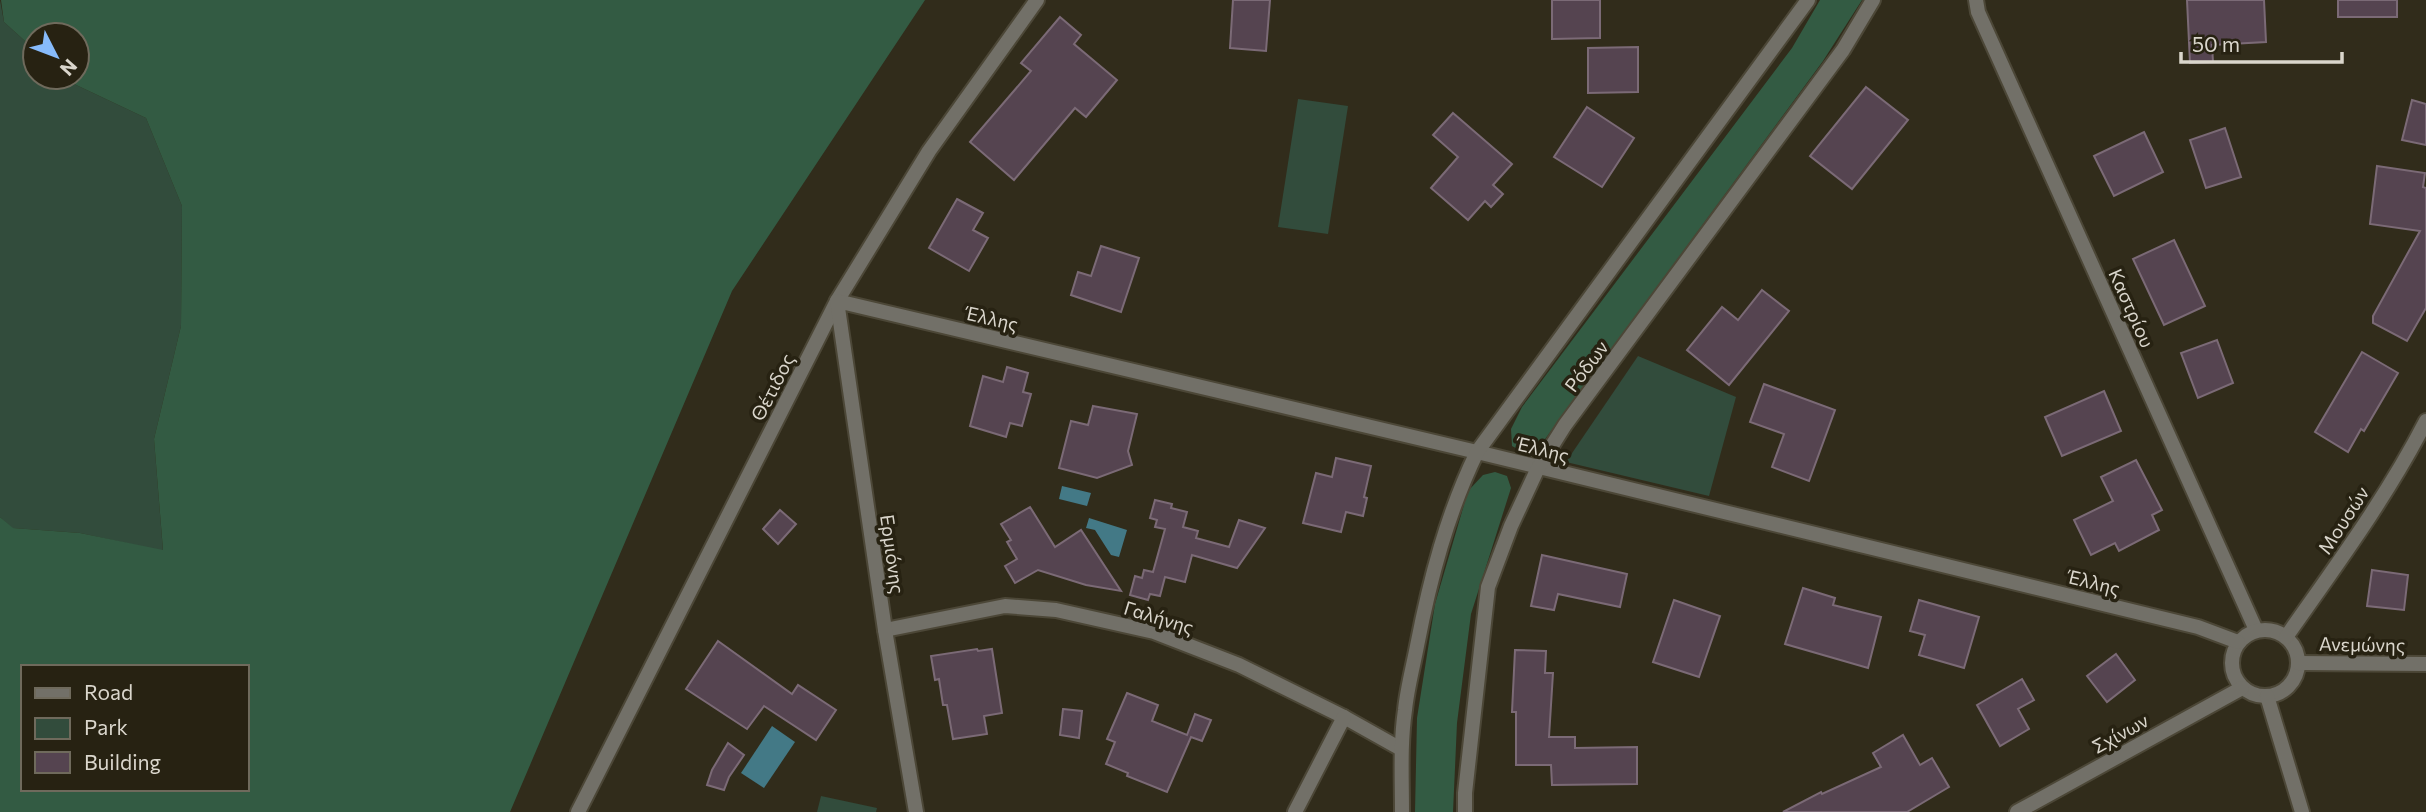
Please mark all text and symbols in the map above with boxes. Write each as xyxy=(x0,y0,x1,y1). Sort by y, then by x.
north arrow xyxy=(21,21,91,91)
scale bar xyxy=(2181,21,2342,65)
text: 50 m xyxy=(2192,31,2240,56)
text: N xyxy=(56,55,82,81)
street label: Καστρίου xyxy=(2104,265,2160,351)
street label: Έλλης xyxy=(962,300,1020,335)
street label: Ρόδων xyxy=(1559,336,1613,396)
street label: Θέτιδος xyxy=(745,350,799,424)
street label: Έλλης xyxy=(1513,431,1571,467)
street label: Μουσών xyxy=(2313,482,2374,558)
street label: Ερμιόνης xyxy=(876,513,910,595)
street label: Έλλης xyxy=(2064,564,2122,600)
street label: Γαλήνης xyxy=(1121,596,1197,638)
street label: Ανεμώνης xyxy=(2319,632,2405,656)
legend xyxy=(21,665,248,791)
text: Road xyxy=(84,679,133,704)
street label: Σχίνων xyxy=(2088,708,2153,758)
text: Park xyxy=(84,714,128,739)
text: Building xyxy=(84,749,161,774)

